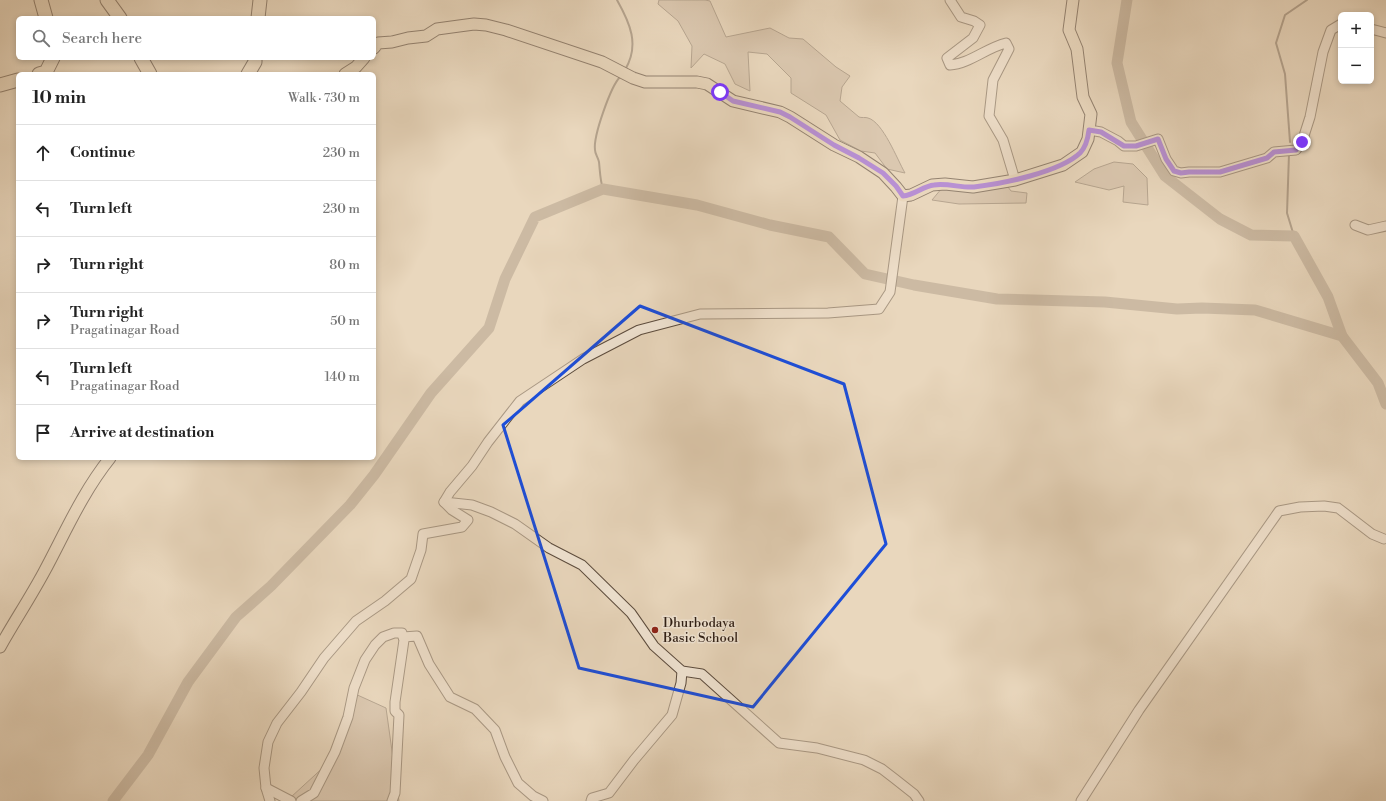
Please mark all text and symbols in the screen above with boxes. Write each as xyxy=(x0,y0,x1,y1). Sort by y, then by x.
map controls xyxy=(1338,12,1374,84)
button: + xyxy=(1338,12,1374,48)
search box xyxy=(16,16,376,60)
icon: search xyxy=(30,27,52,49)
text: Search here xyxy=(62,29,142,48)
button: − xyxy=(1338,48,1374,84)
route start xyxy=(711,83,729,101)
text: 10 min xyxy=(32,87,86,109)
text: Walk · 730 m xyxy=(288,90,360,106)
route end xyxy=(1293,133,1311,151)
icon: ahead xyxy=(32,142,54,164)
text: Continue xyxy=(70,143,135,162)
text: 230 m xyxy=(323,145,360,161)
icon: left xyxy=(32,198,54,220)
text: Turn left xyxy=(70,199,132,218)
text: 230 m xyxy=(323,201,360,217)
icon: right xyxy=(32,254,54,276)
text: Turn right xyxy=(70,255,144,274)
text: 80 m xyxy=(329,257,360,273)
text: Turn right xyxy=(70,303,144,322)
icon: right xyxy=(32,310,54,332)
text: 50 m xyxy=(330,313,360,329)
text: Pragatinagar Road xyxy=(70,322,179,338)
text: Turn left xyxy=(70,359,132,378)
icon: left xyxy=(32,366,54,388)
text: 140 m xyxy=(324,369,360,385)
text: Pragatinagar Road xyxy=(70,378,179,394)
icon: arrive xyxy=(32,422,54,444)
text: Arrive at destination xyxy=(70,423,214,442)
place label: Dhurbodaya Basic School xyxy=(662,615,738,646)
marker: Dhurbodaya Basic School xyxy=(650,625,660,635)

